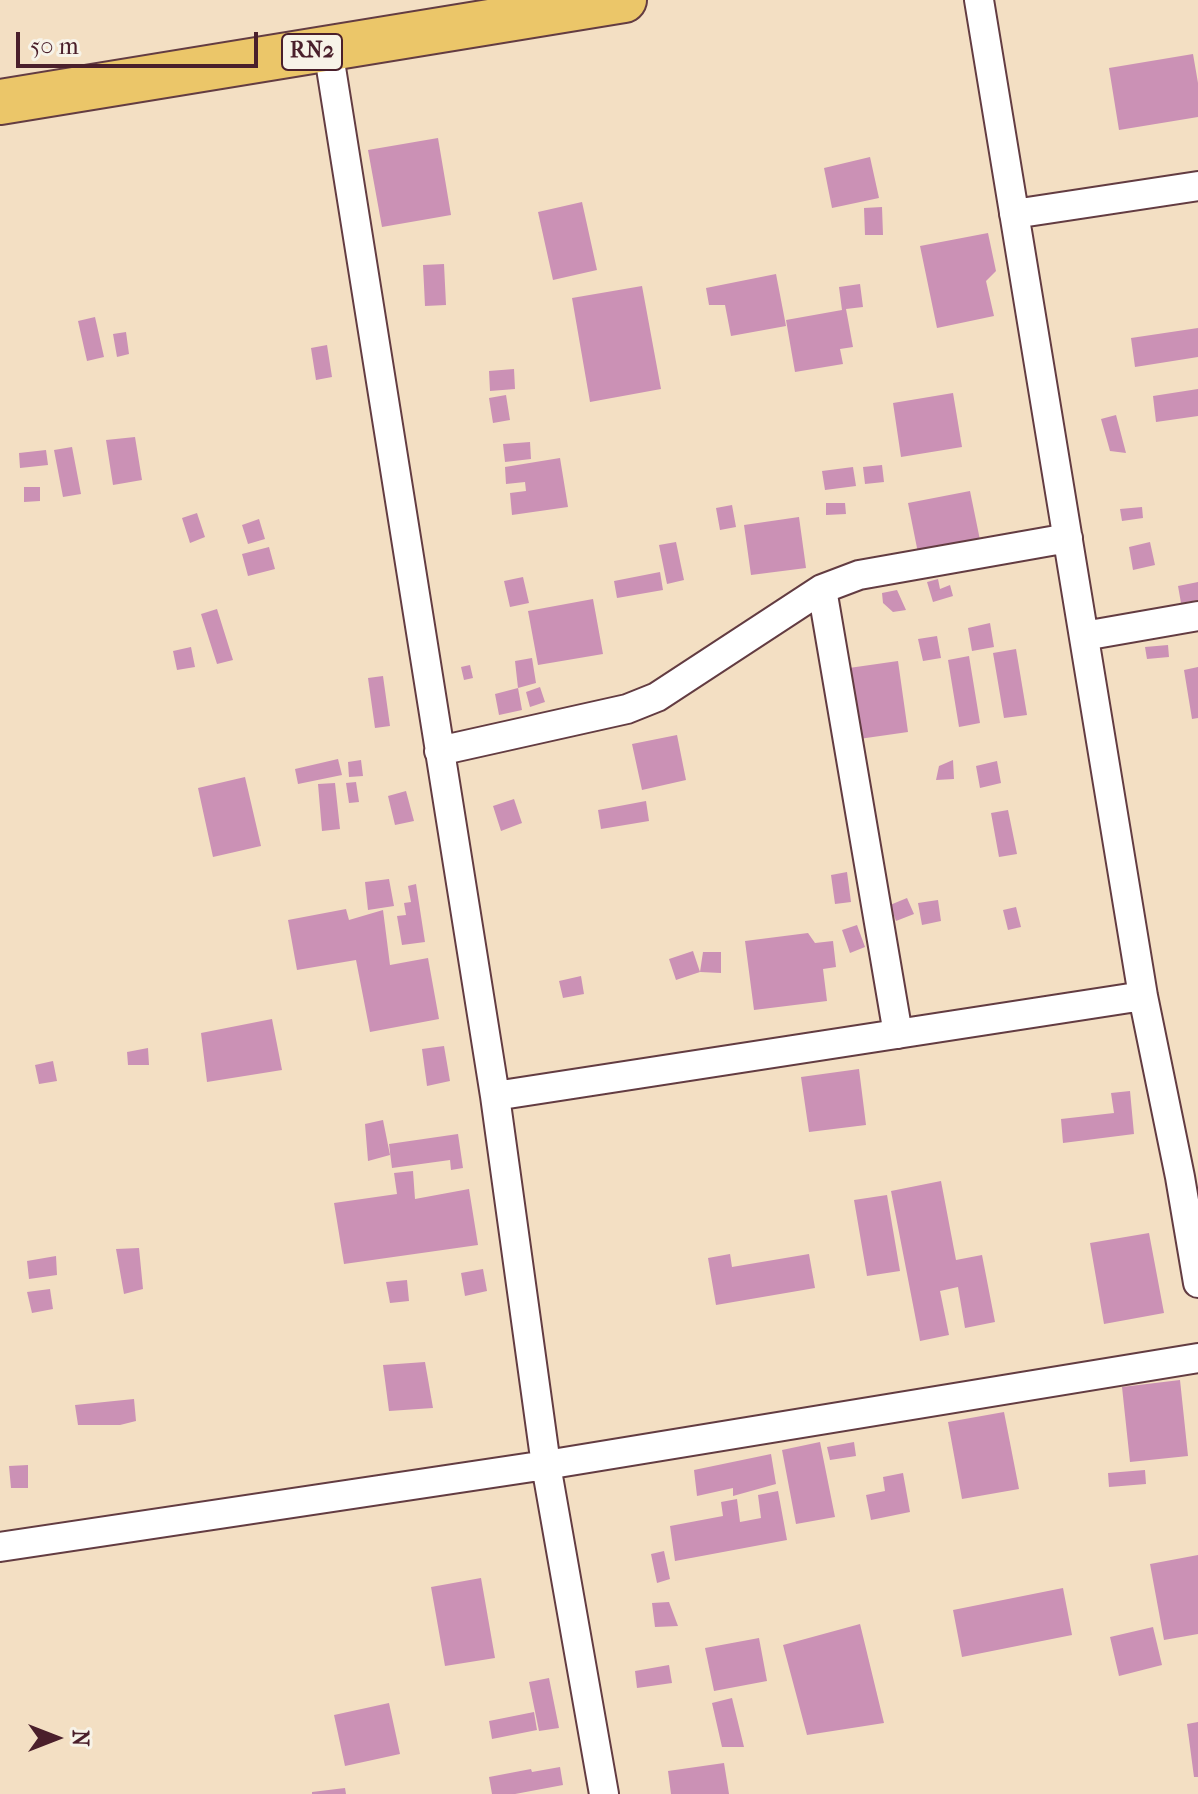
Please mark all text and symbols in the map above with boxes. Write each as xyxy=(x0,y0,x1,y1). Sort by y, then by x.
scale bar xyxy=(20,16,262,66)
text: 50 m xyxy=(30,32,79,60)
road number: RN2 xyxy=(282,34,342,70)
north arrow xyxy=(16,1698,96,1778)
text: N xyxy=(67,1730,93,1746)

